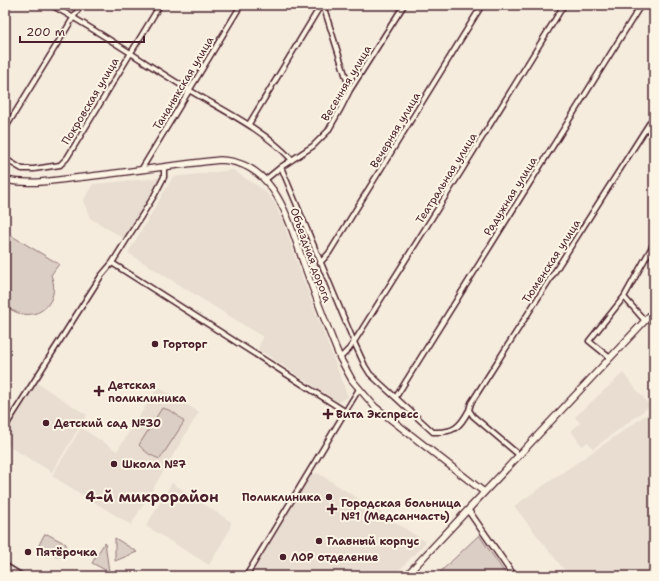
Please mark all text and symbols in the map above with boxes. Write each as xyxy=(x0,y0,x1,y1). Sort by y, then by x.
scale bar xyxy=(20,18,144,44)
text: 200 m xyxy=(26,24,65,40)
street label: Тананыкская улица xyxy=(150,34,217,133)
street label: Весенняя улица xyxy=(318,42,375,124)
street label: Покровская улица xyxy=(58,55,123,148)
street label: Вечерняя улица xyxy=(367,89,424,171)
street label: Театральная улица xyxy=(412,130,481,227)
street label: Радужная улица xyxy=(480,154,541,239)
street label: Объездная дорога xyxy=(286,206,335,305)
street label: Тюменская улица xyxy=(519,216,584,306)
place label: Горторг xyxy=(163,337,208,352)
marker: Горторг xyxy=(150,339,160,349)
place label: Детская поликлиника xyxy=(108,378,187,406)
marker: Детская поликлиника xyxy=(93,385,105,397)
place label: Вита Экспресс xyxy=(336,407,419,422)
marker: Вита Экспресс xyxy=(323,409,333,419)
place label: Детский сад №30 xyxy=(54,416,161,431)
marker: Детский сад №30 xyxy=(41,418,51,428)
place label: Школа №7 xyxy=(122,457,186,472)
marker: Школа №7 xyxy=(109,459,119,469)
district label: 4-й микрорайон xyxy=(85,487,219,507)
place label: Поликлиника xyxy=(242,490,321,505)
marker: Поликлиника xyxy=(324,492,334,502)
place label: Городская больница №1 (Медсанчасть) xyxy=(341,496,461,524)
marker: Городская больница №1 (Медсанчасть) xyxy=(326,503,338,515)
place label: Главный корпус xyxy=(327,534,419,549)
marker: Главный корпус xyxy=(314,536,324,546)
place label: Пятёрочка xyxy=(36,545,98,560)
marker: Пятёрочка xyxy=(23,547,33,557)
place label: ЛОР отделение xyxy=(291,550,379,565)
marker: ЛОР отделение xyxy=(278,552,288,562)

